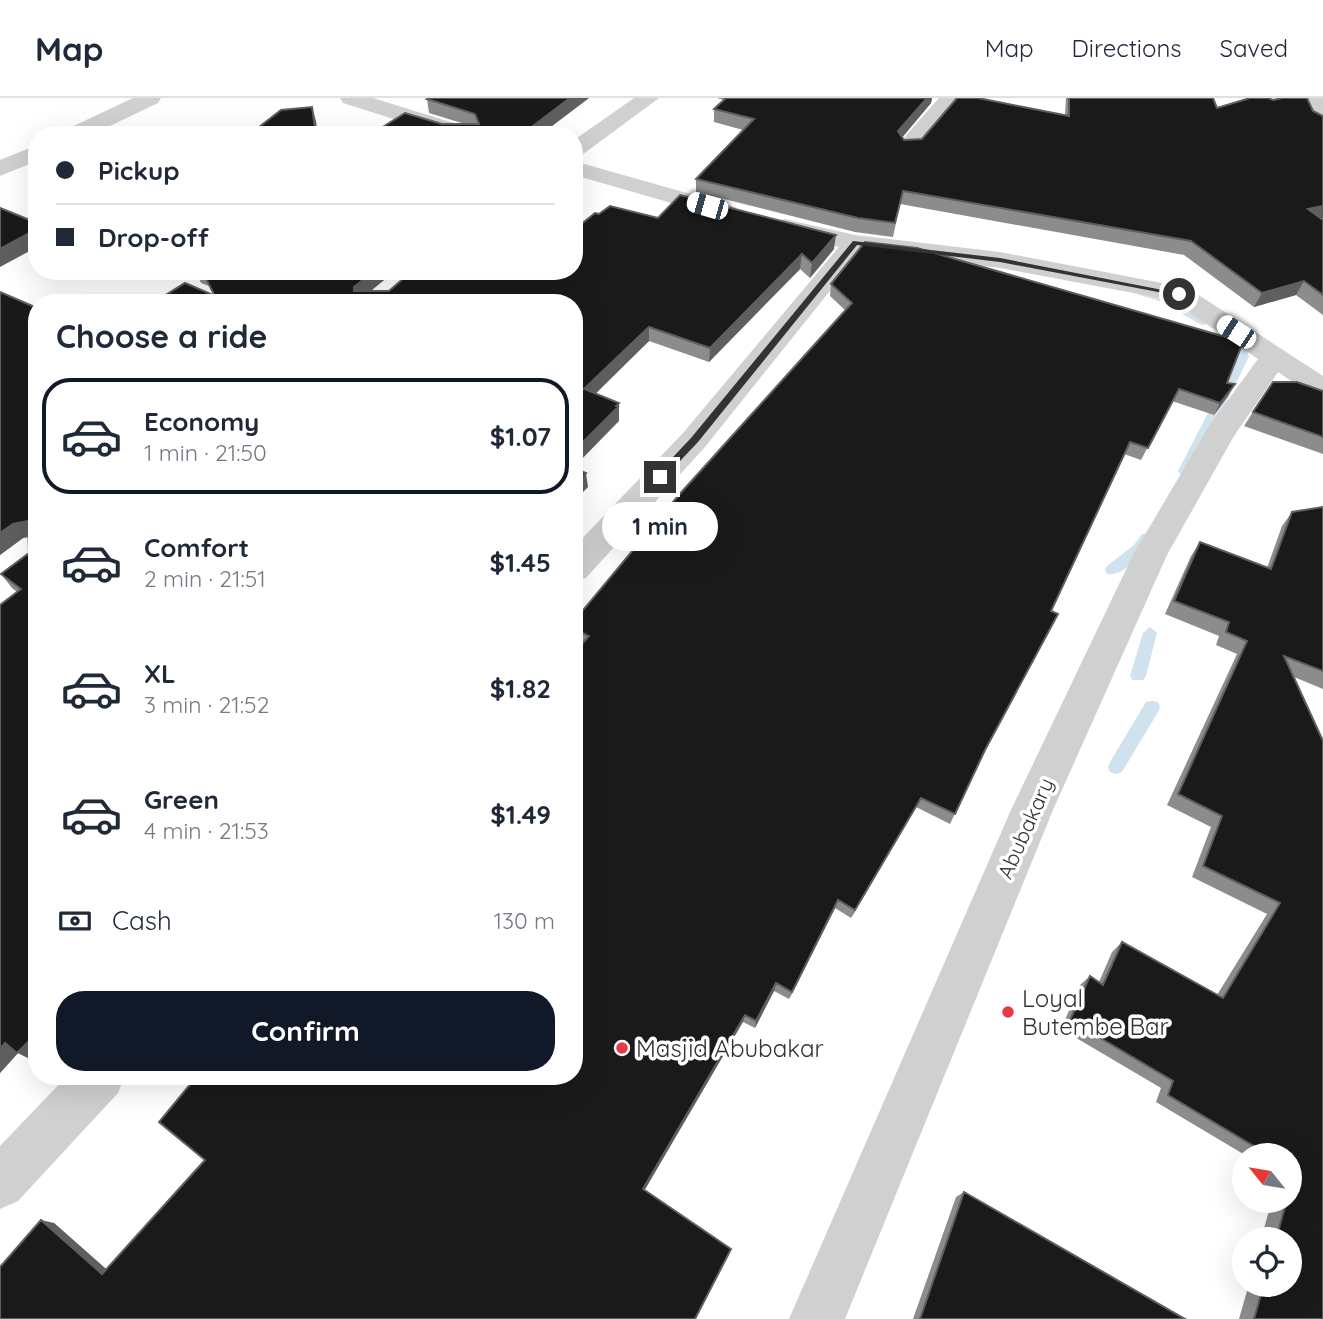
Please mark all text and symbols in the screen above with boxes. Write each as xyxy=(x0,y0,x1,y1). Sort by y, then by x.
text: Map xyxy=(35,28,103,69)
text: Map xyxy=(985,33,1034,63)
text: Directions xyxy=(1072,33,1182,63)
text: Saved xyxy=(1220,33,1288,63)
text: Pickup xyxy=(98,154,180,187)
car xyxy=(684,190,731,222)
text: Drop-off xyxy=(98,221,209,254)
route start xyxy=(1163,278,1195,310)
car xyxy=(1213,312,1260,352)
text: Choose a ride xyxy=(56,316,268,356)
icon: car xyxy=(60,405,123,468)
text: Economy xyxy=(144,405,259,438)
text: $1.07 xyxy=(490,420,551,453)
text: 1 min · 21:50 xyxy=(144,438,267,467)
route end xyxy=(644,461,676,493)
callout: 1 min xyxy=(602,502,718,550)
text: 1 min xyxy=(632,512,688,541)
icon: car xyxy=(60,531,123,594)
text: Comfort xyxy=(144,531,249,564)
text: $1.45 xyxy=(489,546,551,579)
text: 2 min · 21:51 xyxy=(144,564,266,593)
icon: car xyxy=(60,657,123,720)
text: XL xyxy=(144,657,176,690)
text: $1.82 xyxy=(490,672,551,705)
text: 3 min · 21:52 xyxy=(144,690,269,719)
street label: Abubakary xyxy=(991,774,1059,882)
icon: car xyxy=(60,783,123,846)
text: Green xyxy=(144,783,219,816)
text: $1.49 xyxy=(490,798,551,831)
text: 4 min · 21:53 xyxy=(144,816,269,845)
icon: cash xyxy=(56,902,94,940)
text: Cash xyxy=(112,904,172,937)
text: 130 m xyxy=(493,906,555,935)
place label: Loyal Butembe Bar xyxy=(1022,983,1169,1041)
button: Confirm xyxy=(56,991,555,1071)
marker: Loyal Butembe Bar xyxy=(1000,1004,1016,1020)
place label: Masjid Abubakar xyxy=(636,1033,824,1063)
marker: Masjid Abubakar xyxy=(614,1040,630,1056)
north arrow xyxy=(1232,1143,1302,1213)
map controls xyxy=(1232,1143,1302,1297)
button: locate xyxy=(1232,1227,1302,1297)

